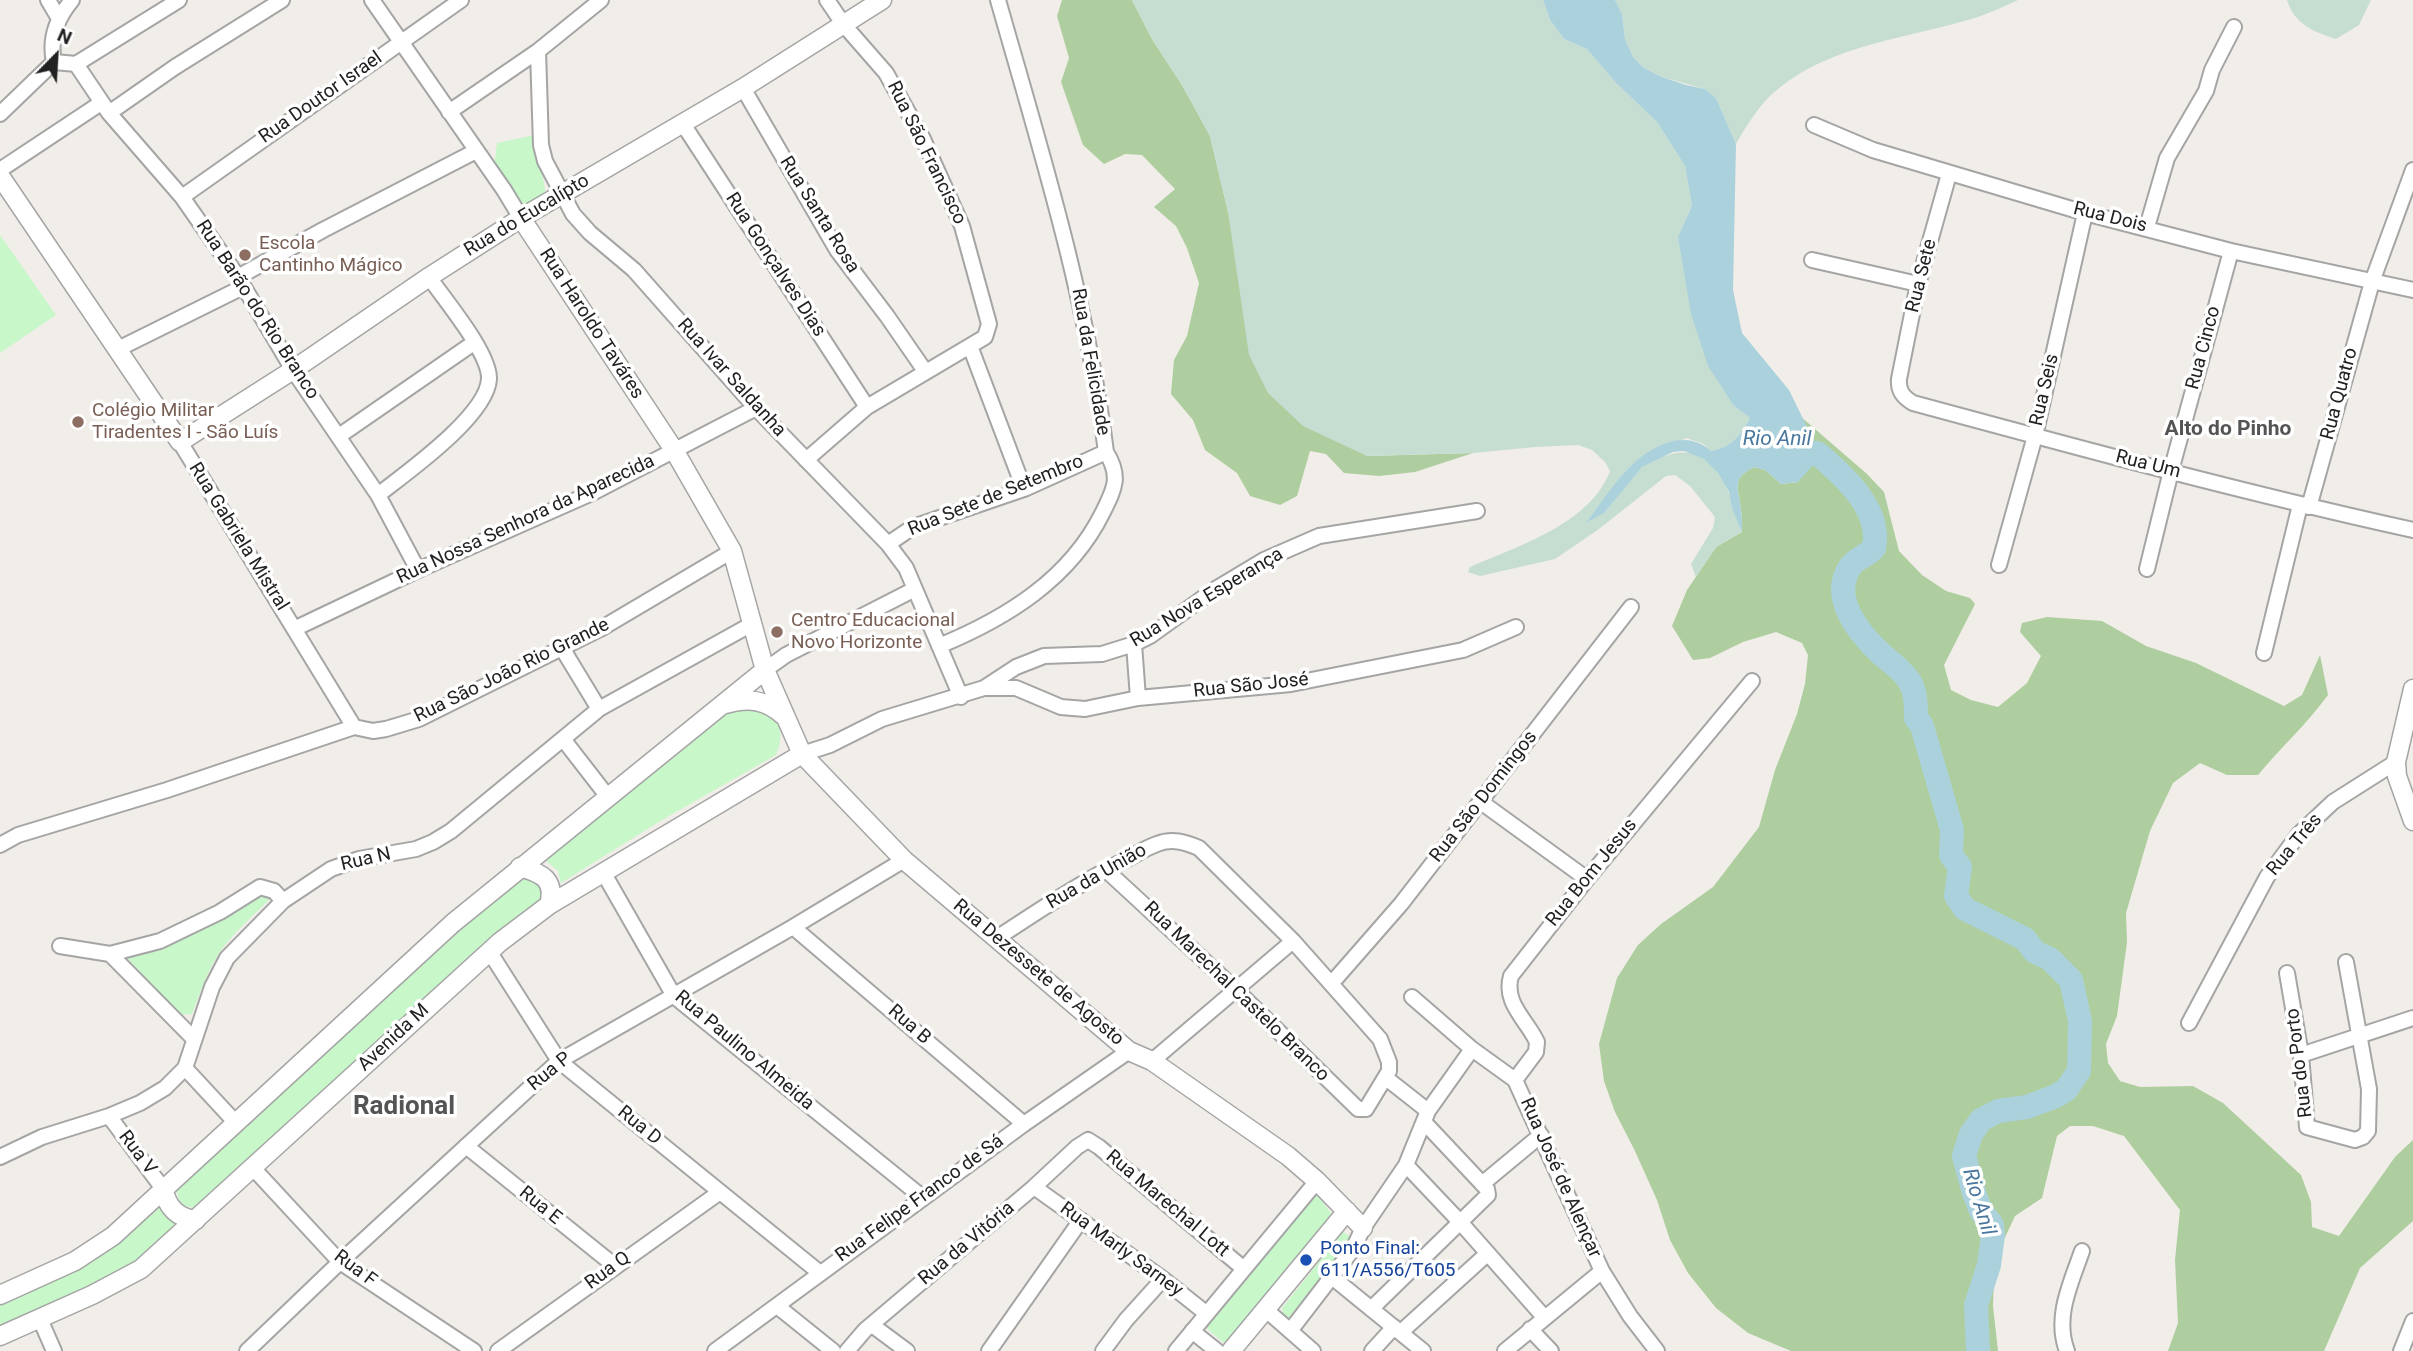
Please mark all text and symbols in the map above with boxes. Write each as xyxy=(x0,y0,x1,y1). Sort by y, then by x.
north arrow xyxy=(21,21,91,91)
text: N xyxy=(54,23,76,50)
street label: Rua Doutor Israel xyxy=(255,47,387,149)
street label: Rua São Francisco xyxy=(881,78,971,228)
street label: Rua Santa Rosa xyxy=(774,152,864,278)
street label: Rua do Eucalípto xyxy=(460,170,594,262)
street label: Rua Gonçalves Dias xyxy=(720,189,830,341)
street label: Rua Dois xyxy=(2071,198,2149,238)
street label: Rua Barão do Rio Branco xyxy=(191,216,323,404)
place label: Escola Cantinho Mágico xyxy=(259,233,403,277)
street label: Rua Sete xyxy=(1902,237,1942,315)
street label: Rua Haroldo Taváres xyxy=(534,244,648,404)
marker: Escola Cantinho Mágico xyxy=(237,247,253,263)
street label: Rua da Felicidade xyxy=(1066,287,1114,437)
street label: Rua Cinco xyxy=(2182,304,2226,392)
street label: Rua Ivar Saldanha xyxy=(672,314,790,442)
street label: Rua Quatro xyxy=(2317,345,2363,443)
street label: Rua Seis xyxy=(2026,352,2064,428)
place label: Colégio Militar Tiradentes I - São Luís xyxy=(92,400,278,444)
marker: Colégio Militar Tiradentes I - São Luís xyxy=(70,414,86,430)
district label: Alto do Pinho xyxy=(2165,417,2291,443)
water label: Rio Anil xyxy=(1743,427,1811,453)
street label: Rua Um xyxy=(2113,446,2183,484)
street label: Rua Nossa Senhora da Aparecida xyxy=(394,450,658,590)
street label: Rua Sete de Setembro xyxy=(905,450,1087,542)
street label: Rua Gabriela Mistral xyxy=(183,459,293,615)
street label: Rua Nova Esperança xyxy=(1127,543,1287,653)
place label: Centro Educacional Novo Horizonte xyxy=(791,610,955,654)
street label: Rua São João Rio Grande xyxy=(411,614,613,728)
marker: Centro Educacional Novo Horizonte xyxy=(769,624,785,640)
street label: Rua São José xyxy=(1192,669,1310,703)
street label: Rua São Domingos xyxy=(1426,727,1542,867)
street label: Rua Três xyxy=(2262,809,2328,881)
street label: Rua Bom Jesus xyxy=(1542,815,1642,931)
street label: Rua da União xyxy=(1043,839,1151,915)
street label: Rua N xyxy=(339,843,393,877)
street label: Rua Dezessete de Agosto xyxy=(948,895,1128,1051)
street label: Rua Marechal Castelo Branco xyxy=(1139,897,1333,1087)
street label: Rua Paulino Almeida xyxy=(670,986,818,1116)
street label: Avenida M xyxy=(354,999,434,1077)
street label: Rua B xyxy=(883,1000,935,1050)
street label: Rua do Porto xyxy=(2282,1007,2318,1119)
street label: Rua P xyxy=(524,1048,576,1096)
district label: Radional xyxy=(353,1091,455,1123)
street label: Rua José de Alençar xyxy=(1514,1094,1606,1262)
street label: Rua D xyxy=(613,1102,665,1150)
street label: Rua V xyxy=(113,1126,161,1180)
street label: Rua Felipe Franco de Sá xyxy=(832,1130,1008,1268)
street label: Rua Marechal Lott xyxy=(1101,1146,1233,1262)
water label: Rio Anil xyxy=(1956,1165,2000,1239)
street label: Rua E xyxy=(514,1182,566,1230)
street label: Rua da Vitória xyxy=(914,1197,1020,1291)
street label: Rua Marly Sarney xyxy=(1055,1198,1187,1302)
place label: Ponto Final: 611/A556/T605 xyxy=(1320,1238,1456,1282)
street label: Rua F xyxy=(329,1246,381,1292)
street label: Rua Q xyxy=(581,1247,635,1295)
marker: Ponto Final: 611/A556/T605 xyxy=(1298,1252,1314,1268)

